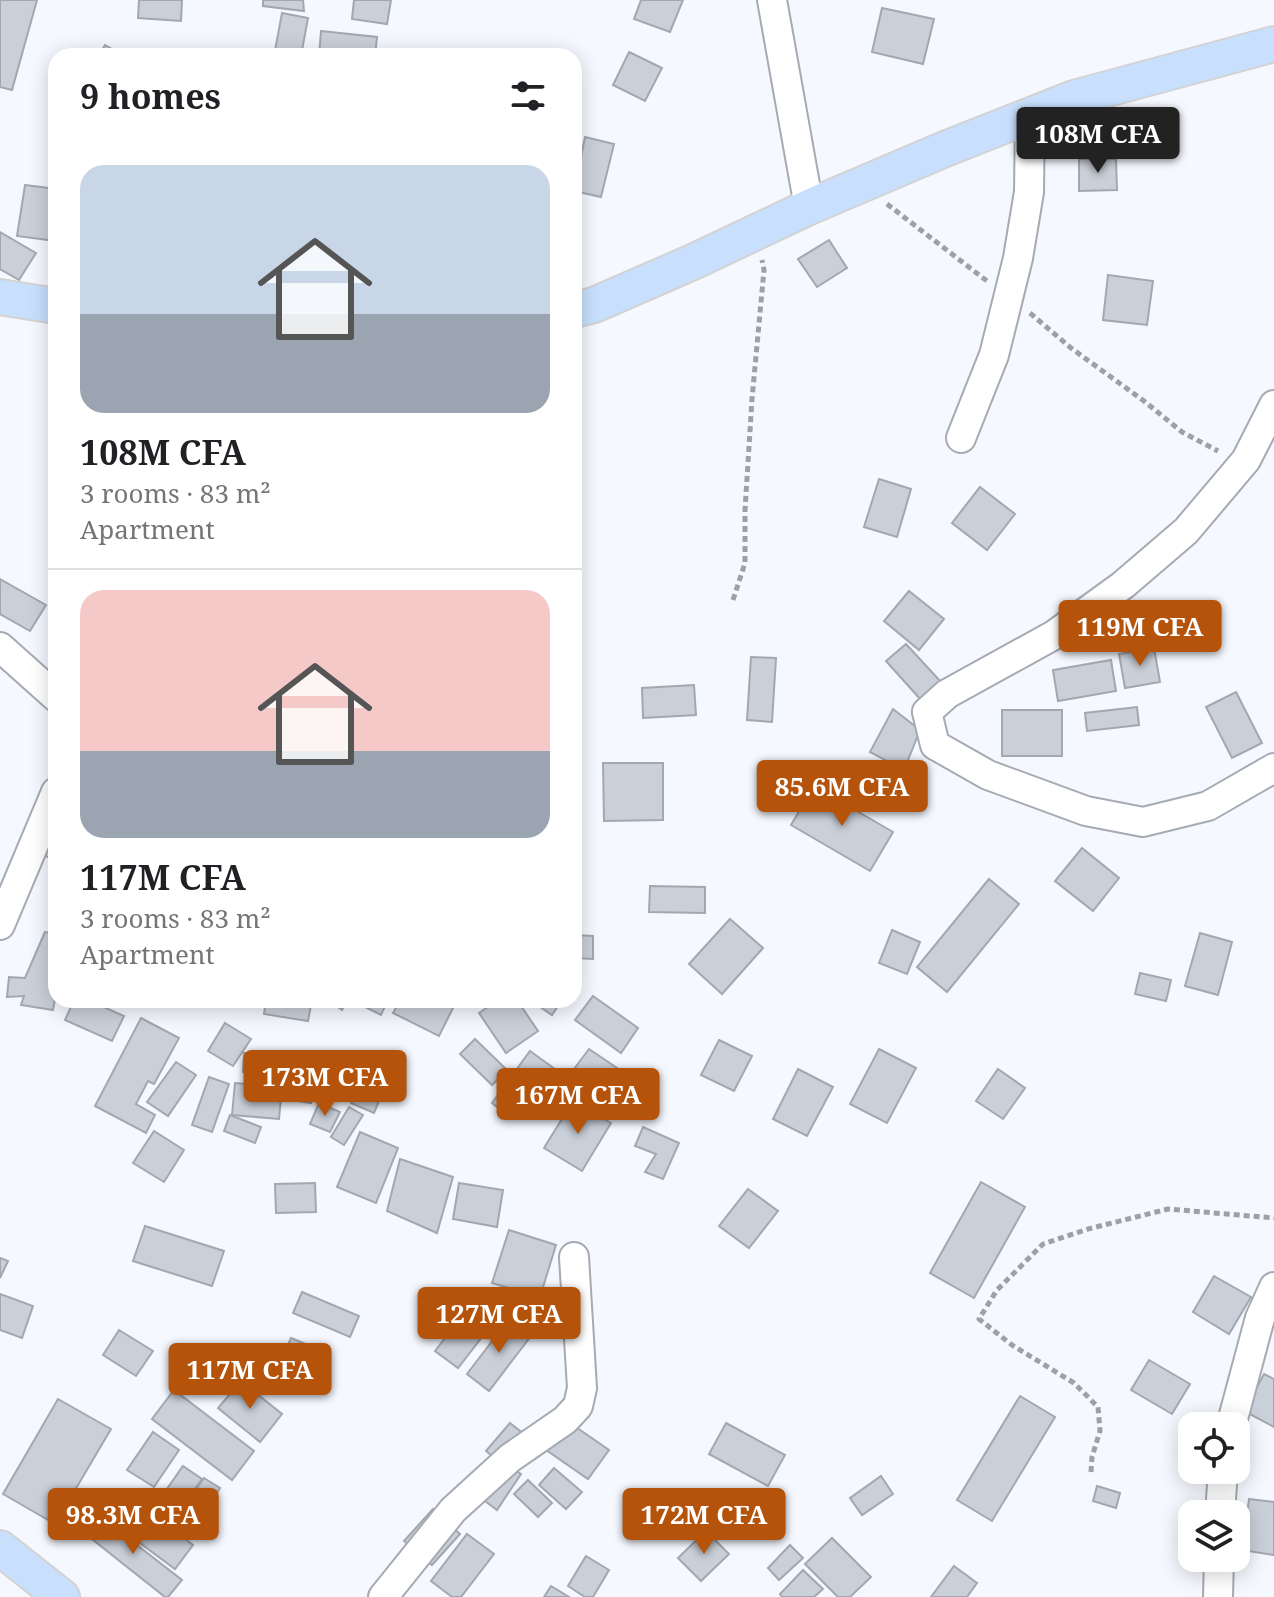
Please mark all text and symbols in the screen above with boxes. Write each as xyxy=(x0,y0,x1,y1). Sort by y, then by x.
text: 9 homes xyxy=(80,73,221,119)
icon: filters xyxy=(506,74,550,118)
pin: 108M CFA xyxy=(1015,107,1181,175)
text: 108M CFA xyxy=(1035,115,1161,151)
icon: home xyxy=(243,217,387,361)
text: 108M CFA xyxy=(80,429,246,475)
text: 3 rooms · 83 m² xyxy=(80,475,271,511)
text: Apartment xyxy=(80,511,215,547)
pin: 119M CFA xyxy=(1057,600,1223,668)
text: 119M CFA xyxy=(1077,608,1203,644)
icon: home xyxy=(243,642,387,786)
pin: 85.6M CFA xyxy=(750,760,934,828)
text: 85.6M CFA xyxy=(775,768,909,804)
text: 117M CFA xyxy=(80,854,246,900)
text: 3 rooms · 83 m² xyxy=(80,900,271,936)
text: Apartment xyxy=(80,936,215,972)
pin: 173M CFA xyxy=(242,1050,408,1118)
text: 173M CFA xyxy=(262,1058,388,1094)
pin: 167M CFA xyxy=(495,1068,661,1136)
text: 167M CFA xyxy=(515,1076,641,1112)
pin: 127M CFA xyxy=(416,1287,582,1355)
text: 127M CFA xyxy=(436,1295,562,1331)
pin: 117M CFA xyxy=(167,1343,333,1411)
text: 117M CFA xyxy=(187,1351,313,1387)
map controls xyxy=(1178,1412,1250,1572)
button: locate xyxy=(1178,1412,1250,1484)
pin: 98.3M CFA xyxy=(41,1488,225,1556)
pin: 172M CFA xyxy=(621,1488,787,1556)
text: 98.3M CFA xyxy=(66,1496,200,1532)
text: 172M CFA xyxy=(641,1496,767,1532)
button: layers xyxy=(1178,1500,1250,1572)

